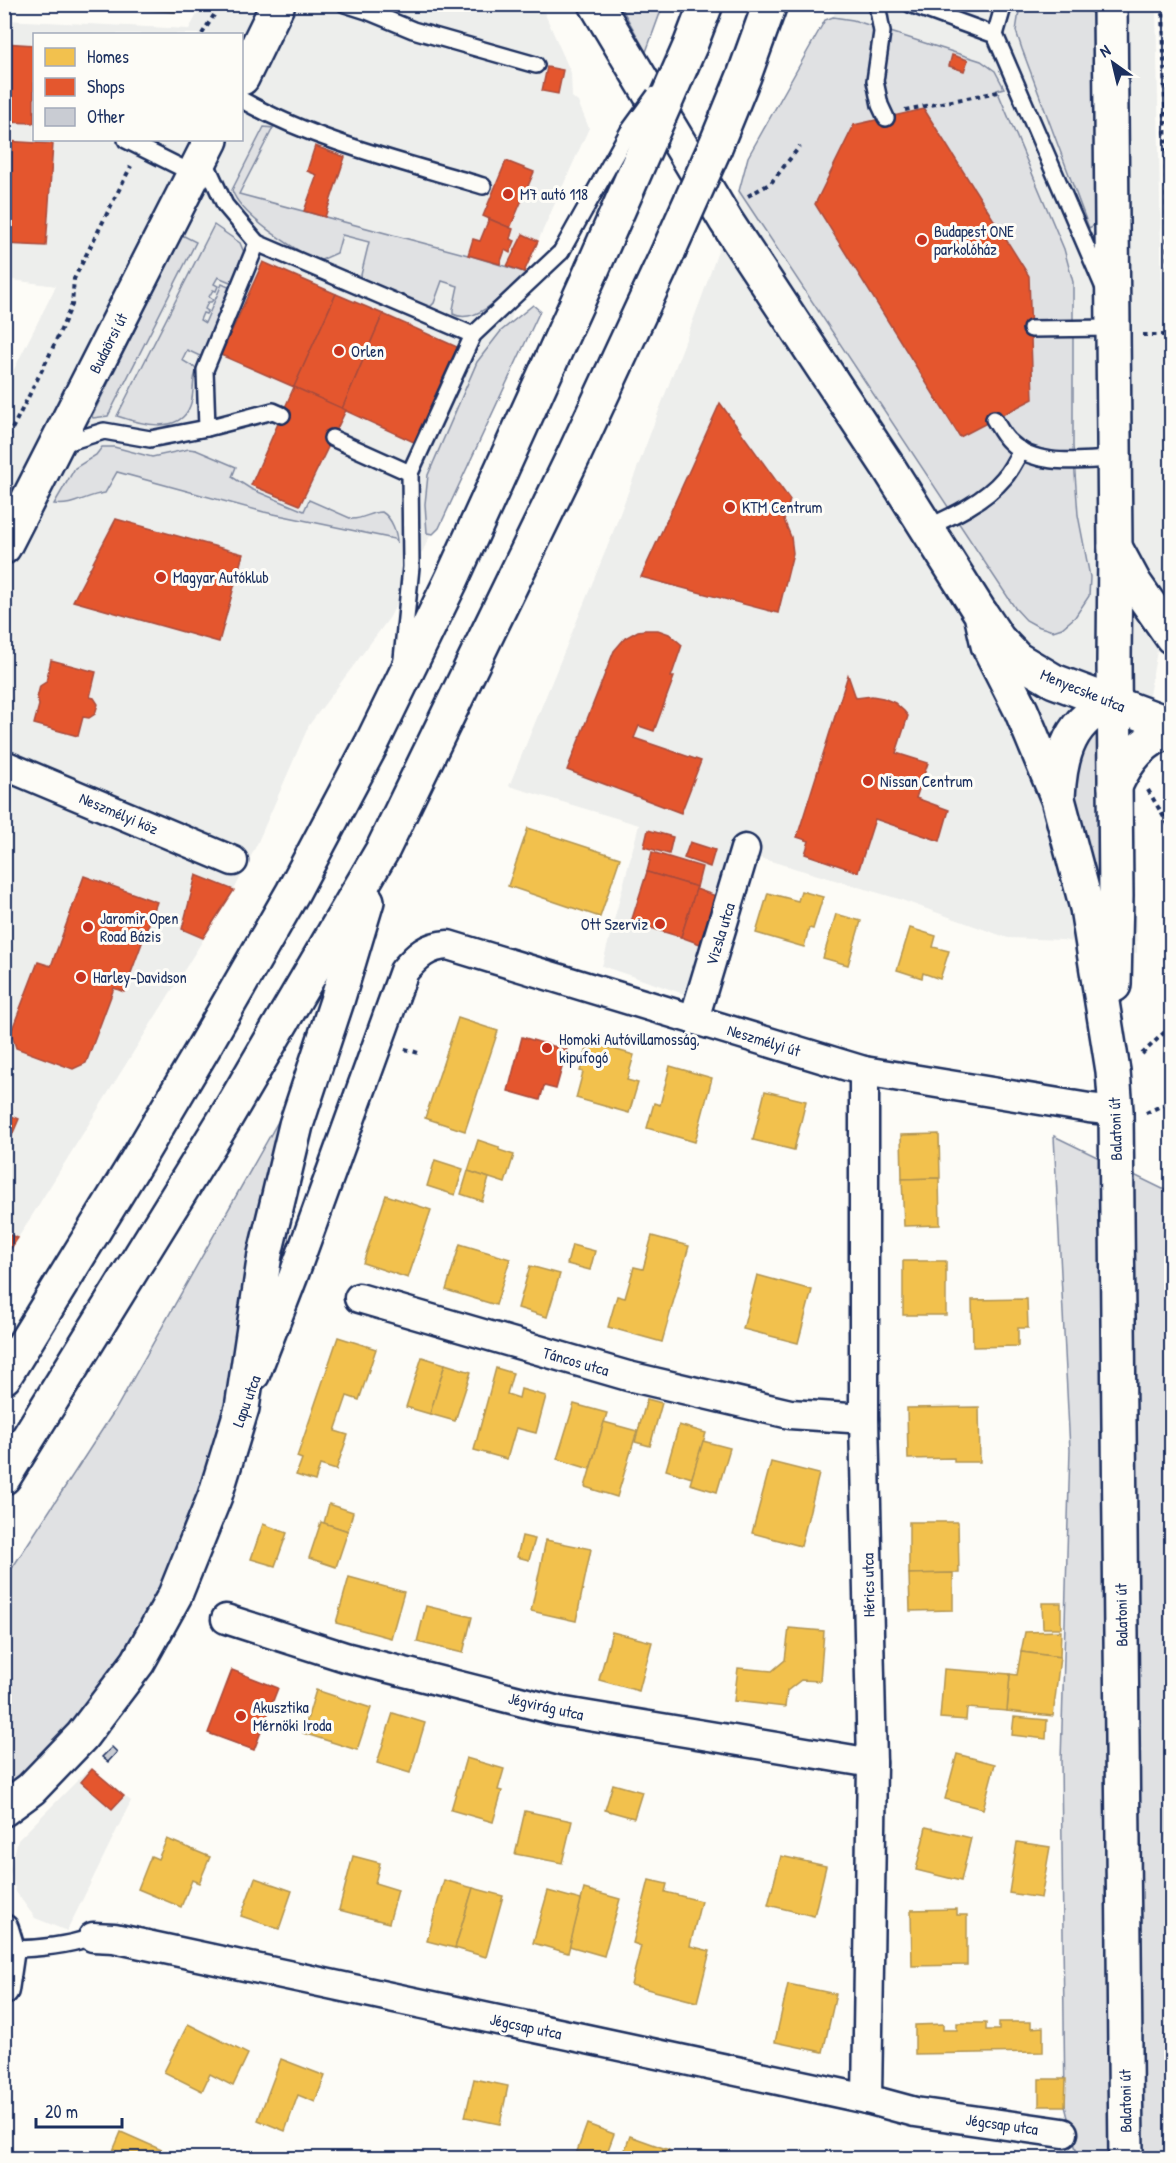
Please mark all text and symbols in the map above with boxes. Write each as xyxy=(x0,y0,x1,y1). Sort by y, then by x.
legend xyxy=(33,33,243,141)
north arrow xyxy=(1083,33,1143,93)
text: N xyxy=(1095,39,1115,62)
text: Homes xyxy=(87,44,129,69)
text: Shops xyxy=(87,74,125,99)
text: Other xyxy=(87,104,125,129)
place label: M7 autó 118 xyxy=(520,183,588,205)
marker: M7 autó 118 xyxy=(501,187,515,201)
place label: Budapest ONE parkolóház xyxy=(934,220,1014,260)
marker: Budapest ONE parkolóház xyxy=(915,233,929,247)
street label: Budaörsi út xyxy=(83,309,133,377)
place label: Orlen xyxy=(351,340,384,362)
marker: Orlen xyxy=(332,344,346,358)
place label: KTM Centrum xyxy=(742,496,822,518)
marker: KTM Centrum xyxy=(723,500,737,514)
place label: Magyar Autóklub xyxy=(173,566,269,588)
marker: Magyar Autóklub xyxy=(154,570,168,584)
street label: Menyecske utca xyxy=(1037,663,1129,717)
place label: Nissan Centrum xyxy=(880,770,973,792)
marker: Nissan Centrum xyxy=(861,774,875,788)
street label: Neszmélyi köz xyxy=(76,787,162,839)
street label: Vizsla utca xyxy=(700,900,740,968)
place label: Jaromir Open Road Bázis xyxy=(100,907,178,947)
place label: Ott Szerviz xyxy=(581,913,648,935)
marker: Ott Szerviz xyxy=(653,917,667,931)
marker: Jaromir Open Road Bázis xyxy=(81,920,95,934)
place label: Harley-Davidson xyxy=(93,966,187,988)
marker: Harley-Davidson xyxy=(74,970,88,984)
street label: Neszmélyi út xyxy=(725,1018,804,1062)
place label: Homoki Autóvillamosság, kipufogó xyxy=(559,1028,700,1068)
marker: Homoki Autóvillamosság, kipufogó xyxy=(540,1041,554,1055)
street label: Balatoni út xyxy=(1103,1097,1127,1161)
street label: Táncos utca xyxy=(540,1341,612,1381)
street label: Lapu utca xyxy=(227,1372,265,1430)
street label: Hérics utca xyxy=(856,1553,880,1617)
street label: Balatoni út xyxy=(1109,1583,1133,1647)
street label: Jégvirág utca xyxy=(506,1687,586,1725)
place label: Akusztika Mérnöki Iroda xyxy=(253,1696,332,1736)
marker: Akusztika Mérnöki Iroda xyxy=(234,1709,248,1723)
street label: Jégcsap utca xyxy=(488,2008,564,2044)
street label: Balatoni út xyxy=(1113,2069,1137,2133)
scale bar xyxy=(36,2091,122,2129)
text: 20 m xyxy=(45,2099,78,2124)
street label: Jégcsap utca xyxy=(964,2108,1040,2140)

